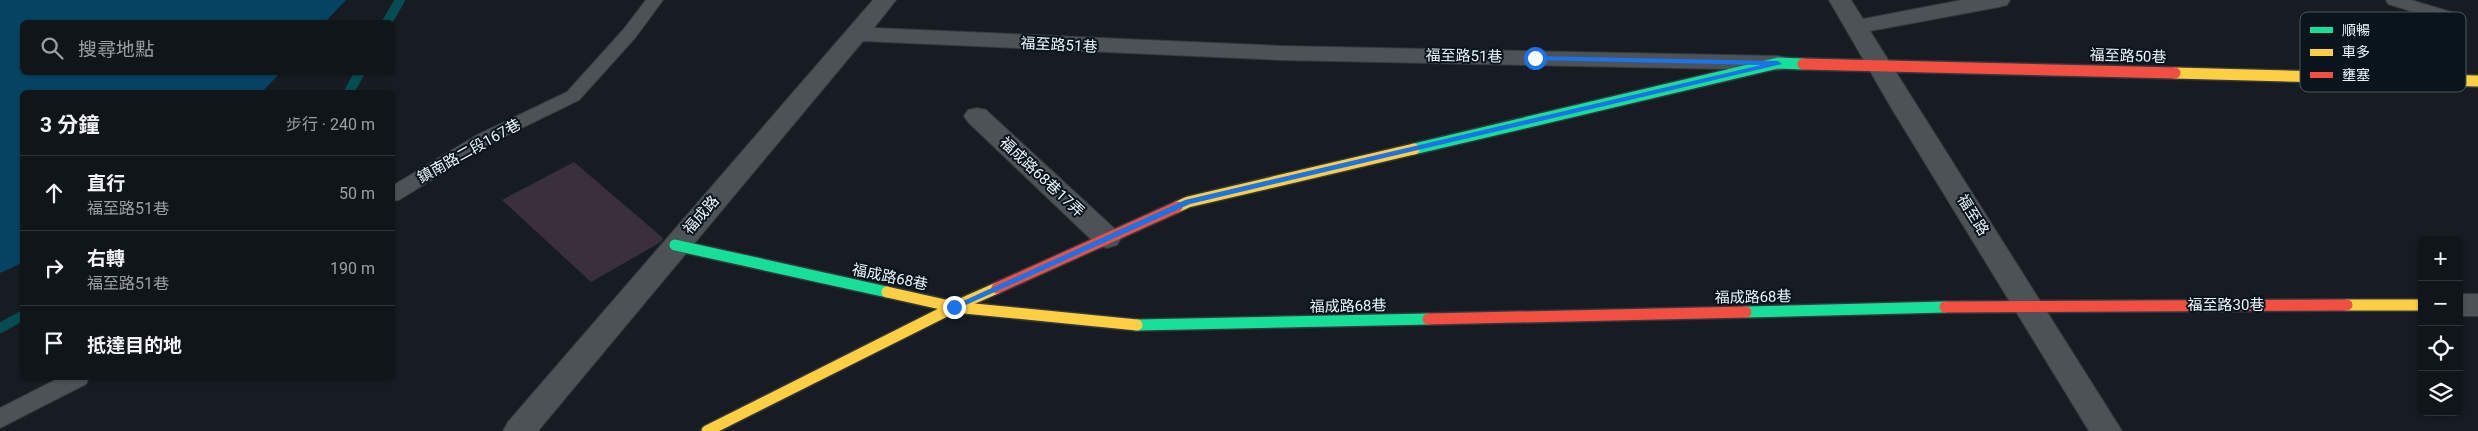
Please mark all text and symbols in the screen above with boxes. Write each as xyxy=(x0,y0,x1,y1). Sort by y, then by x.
legend xyxy=(2300,12,2466,92)
search box xyxy=(20,20,395,75)
text: 順暢 xyxy=(2342,22,2370,38)
icon: search xyxy=(38,34,66,62)
street label: 福至路51巷 xyxy=(1020,34,1098,56)
text: 搜尋地點 xyxy=(78,38,154,61)
text: 車多 xyxy=(2342,44,2370,60)
street label: 福至路51巷 xyxy=(1425,46,1503,66)
street label: 福至路50巷 xyxy=(2089,46,2167,66)
route start xyxy=(1524,47,1547,70)
text: 壅塞 xyxy=(2342,67,2370,83)
text: 3 分鐘 xyxy=(40,113,99,137)
text: 步行 · 240 m xyxy=(286,115,375,134)
street label: 鎮南路二段167巷 xyxy=(414,115,524,187)
street label: 福成路68巷17弄 xyxy=(996,133,1088,221)
text: 直行 xyxy=(87,172,125,195)
icon: ahead xyxy=(40,179,68,207)
text: 50 m xyxy=(339,184,375,203)
street label: 福至路 xyxy=(1953,191,1993,239)
street label: 福成路 xyxy=(679,192,723,238)
text: 福至路51巷 xyxy=(87,199,169,218)
map controls xyxy=(2418,236,2463,416)
button: + xyxy=(2418,236,2463,281)
text: 右轉 xyxy=(87,247,125,270)
icon: right xyxy=(40,254,68,282)
text: 190 m xyxy=(330,259,375,278)
street label: 福成路68巷 xyxy=(851,260,929,294)
text: 福至路51巷 xyxy=(87,274,169,293)
button: − xyxy=(2418,281,2463,326)
street label: 福成路68巷 xyxy=(1714,287,1792,307)
route end xyxy=(943,296,966,319)
street label: 福成路68巷 xyxy=(1309,296,1387,316)
street label: 福至路30巷 xyxy=(2188,296,2264,314)
button: locate xyxy=(2418,326,2463,371)
icon: arrive xyxy=(40,329,68,357)
text: 抵達目的地 xyxy=(87,334,182,357)
button: layers xyxy=(2418,371,2463,416)

